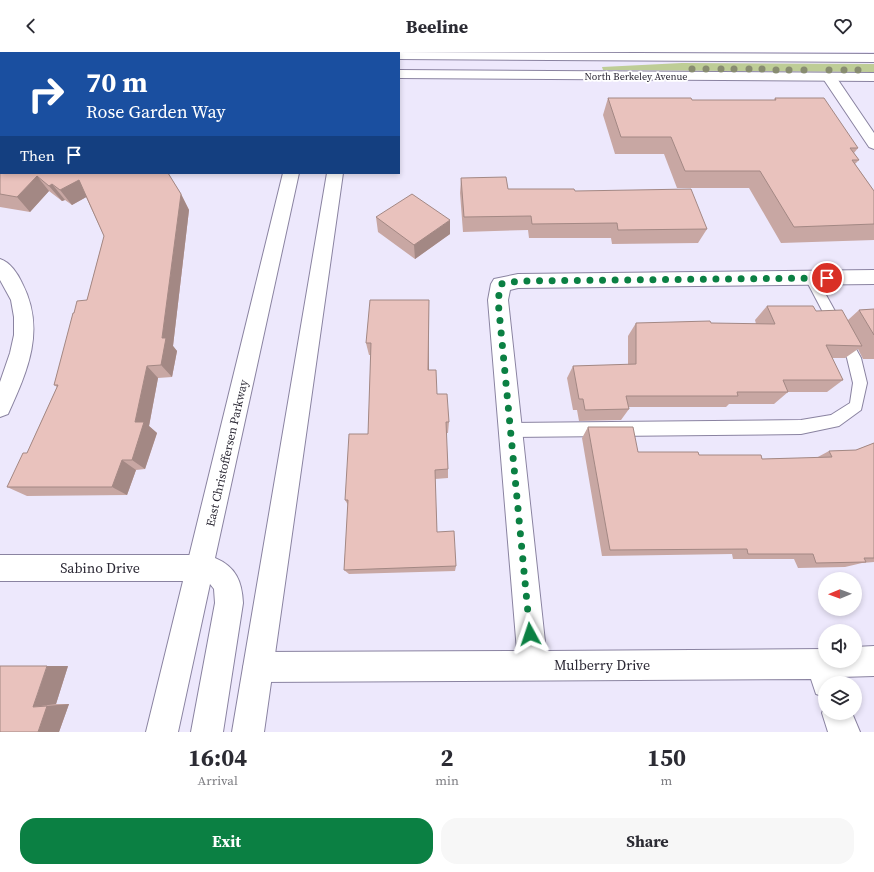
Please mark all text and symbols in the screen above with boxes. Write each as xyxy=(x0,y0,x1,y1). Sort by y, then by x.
text: Beeline xyxy=(406,14,468,39)
icon: back xyxy=(20,15,42,37)
icon: heart xyxy=(832,15,854,37)
text: 70 m xyxy=(86,63,148,101)
icon: right xyxy=(20,68,72,120)
street label: North Berkeley Avenue xyxy=(585,70,687,83)
text: Rose Garden Way xyxy=(86,99,226,124)
icon: arrive xyxy=(63,144,85,166)
text: Then xyxy=(20,145,55,166)
pin xyxy=(810,261,844,295)
icon: arrive xyxy=(816,267,838,289)
street label: East Christoffersen Parkway xyxy=(202,377,252,528)
street label: Sabino Drive xyxy=(60,558,140,578)
north arrow xyxy=(818,572,862,616)
map controls xyxy=(818,572,862,720)
position arrow xyxy=(509,613,551,655)
button: sound xyxy=(818,624,862,668)
street label: Mulberry Drive xyxy=(554,655,650,675)
button: layers xyxy=(818,676,862,720)
text: 16:04 xyxy=(188,741,247,774)
text: 2 xyxy=(441,741,454,774)
text: 150 xyxy=(647,741,686,774)
text: Arrival xyxy=(198,772,238,789)
text: min xyxy=(435,772,459,789)
text: m xyxy=(661,772,672,789)
button: Exit xyxy=(20,818,433,864)
button: Share xyxy=(441,818,854,864)

